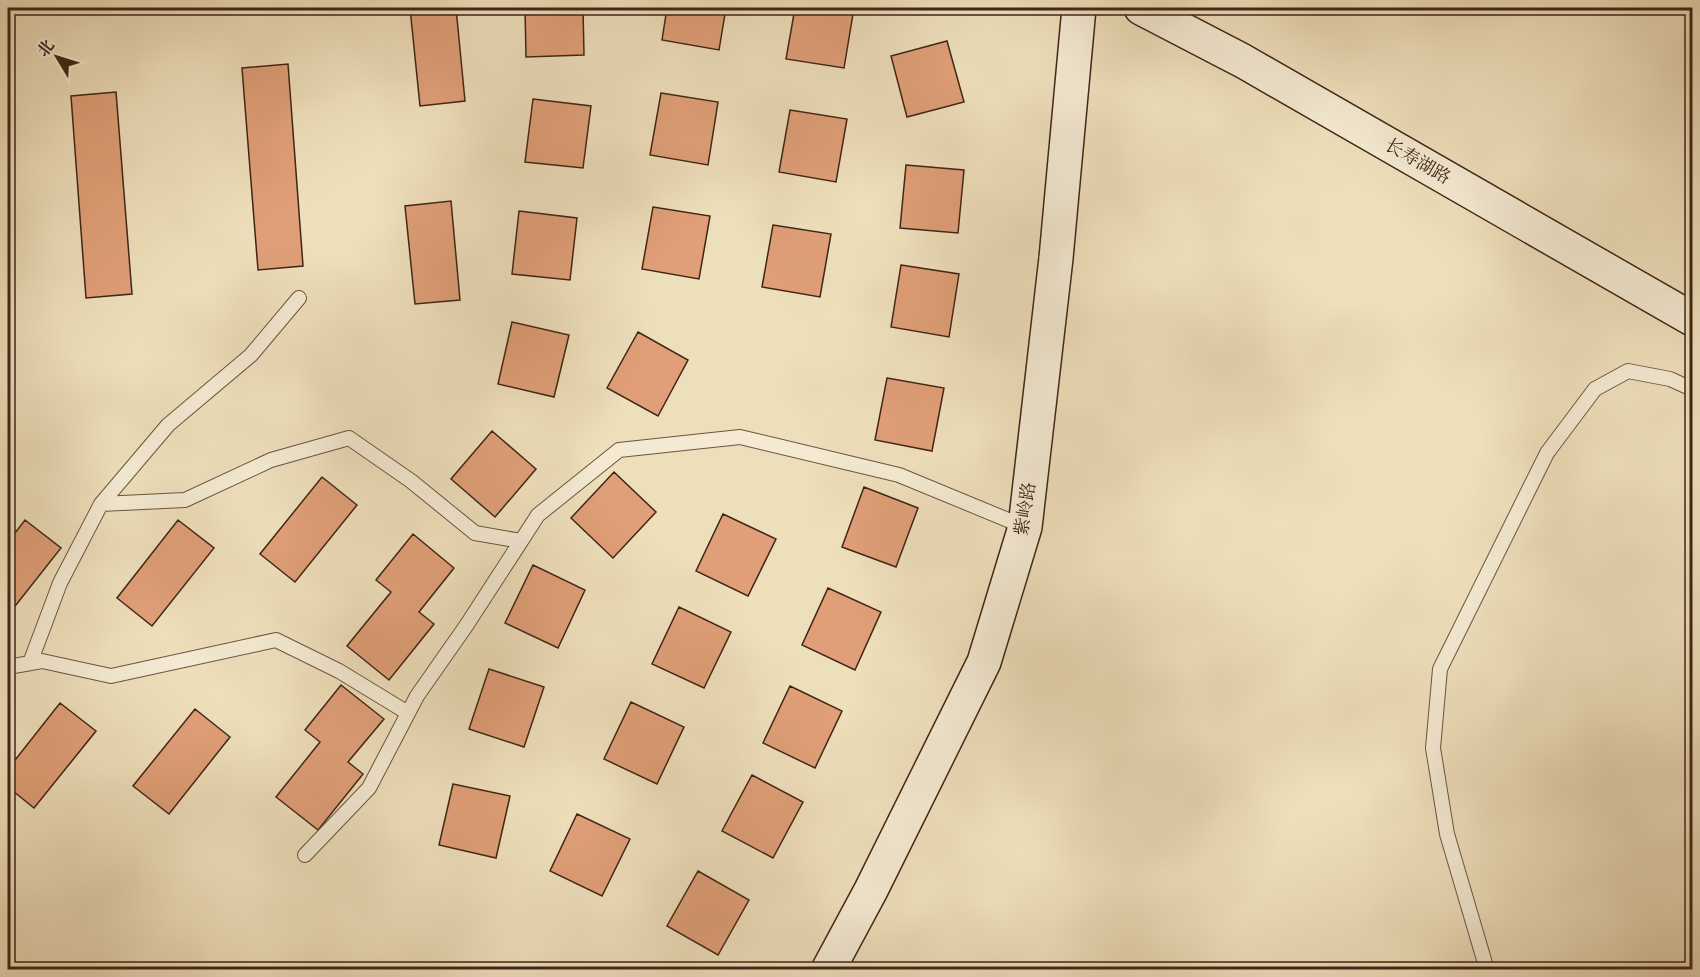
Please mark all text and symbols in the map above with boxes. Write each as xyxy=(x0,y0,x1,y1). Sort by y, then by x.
north arrow xyxy=(27,27,87,87)
text: 北 xyxy=(33,36,60,62)
street label: 长寿湖路 xyxy=(1380,133,1455,191)
street label: 紫岭路 xyxy=(1010,481,1043,538)

